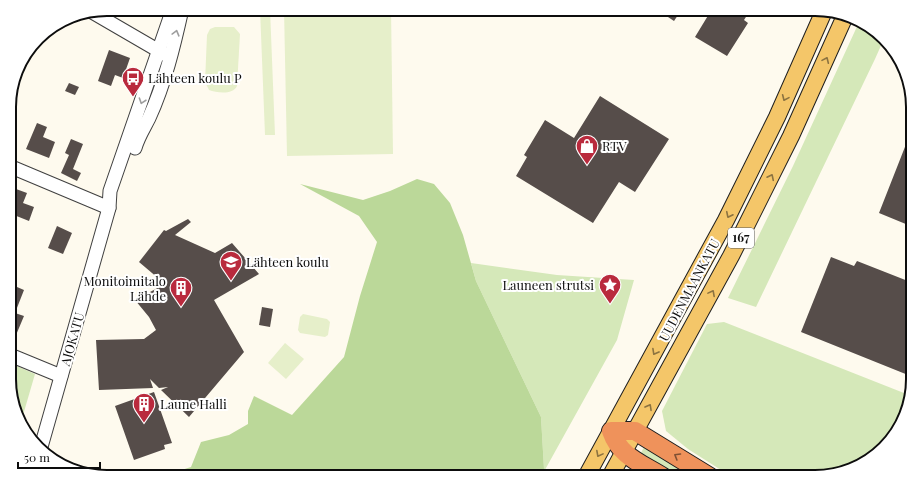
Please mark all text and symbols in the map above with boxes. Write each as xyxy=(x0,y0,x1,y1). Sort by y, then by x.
one-way arrow xyxy=(171,29,180,36)
one-way arrow xyxy=(822,56,830,63)
bus stop icon: Lähteen koulu P xyxy=(120,65,146,98)
place label: Lähteen koulu P xyxy=(148,69,242,86)
one-way arrow xyxy=(782,94,790,101)
one-way arrow xyxy=(138,97,146,104)
shop icon: RTV xyxy=(574,133,600,166)
place label: RTV xyxy=(602,137,627,154)
one-way arrow xyxy=(766,174,774,182)
one-way arrow xyxy=(726,211,734,218)
road number: 167 xyxy=(728,228,754,248)
street label: UUDENMAANKATU xyxy=(654,235,723,344)
school or university icon: Lähteen koulu xyxy=(218,249,244,282)
place label: Lähteen koulu xyxy=(246,253,329,270)
place label: Monitoimitalo Lähde xyxy=(84,272,166,304)
place icon: Launeen strutsi xyxy=(597,272,623,305)
building icon: Monitoimitalo Lähde xyxy=(168,275,194,308)
place label: Launeen strutsi xyxy=(502,276,594,293)
one-way arrow xyxy=(707,290,715,297)
street label: AJOKATU xyxy=(56,310,87,369)
one-way arrow xyxy=(652,348,660,355)
building icon: Laune Halli xyxy=(131,391,157,424)
place label: Laune Halli xyxy=(160,395,227,412)
one-way arrow xyxy=(644,403,652,411)
scale bar xyxy=(18,444,100,470)
text: 50 m xyxy=(24,449,50,465)
one-way arrow xyxy=(596,450,603,457)
one-way arrow xyxy=(674,454,681,461)

